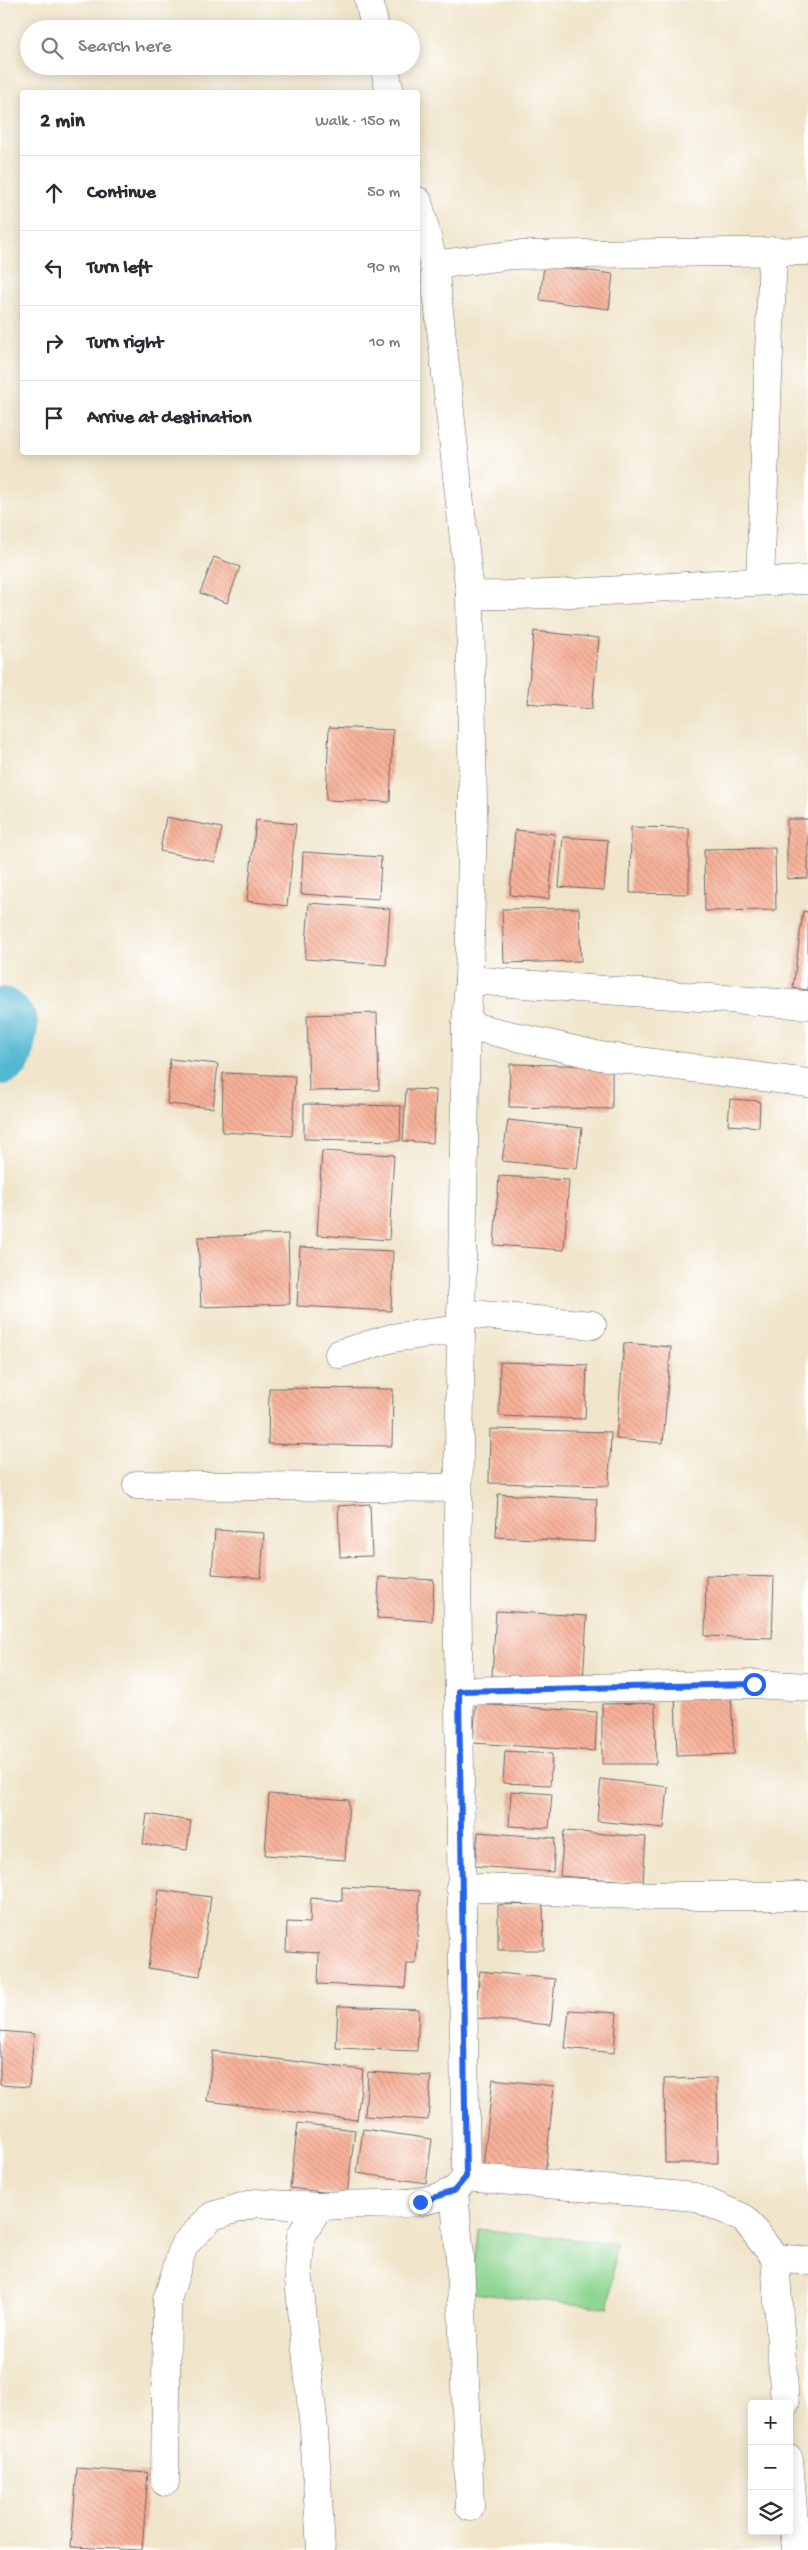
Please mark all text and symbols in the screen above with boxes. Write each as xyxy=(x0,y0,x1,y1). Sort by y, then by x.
search box xyxy=(20,20,420,75)
icon: search xyxy=(38,34,66,62)
text: Search here xyxy=(78,36,172,59)
text: 2 min xyxy=(40,110,85,135)
text: Walk · 150 m xyxy=(315,113,400,132)
icon: ahead xyxy=(40,179,68,207)
text: Continue xyxy=(87,182,156,205)
text: 50 m xyxy=(367,184,400,203)
icon: left xyxy=(40,254,68,282)
text: Turn left xyxy=(87,257,151,280)
text: 90 m xyxy=(368,259,400,278)
icon: right xyxy=(40,329,68,357)
text: Turn right xyxy=(87,332,163,355)
text: 10 m xyxy=(369,334,400,353)
icon: arrive xyxy=(40,404,68,432)
text: Arrive at destination xyxy=(87,407,251,430)
route start xyxy=(743,1673,766,1696)
route end xyxy=(409,2191,432,2214)
map controls xyxy=(748,2400,793,2535)
button: + xyxy=(748,2400,793,2445)
button: − xyxy=(748,2445,793,2490)
button: layers xyxy=(748,2490,793,2535)

